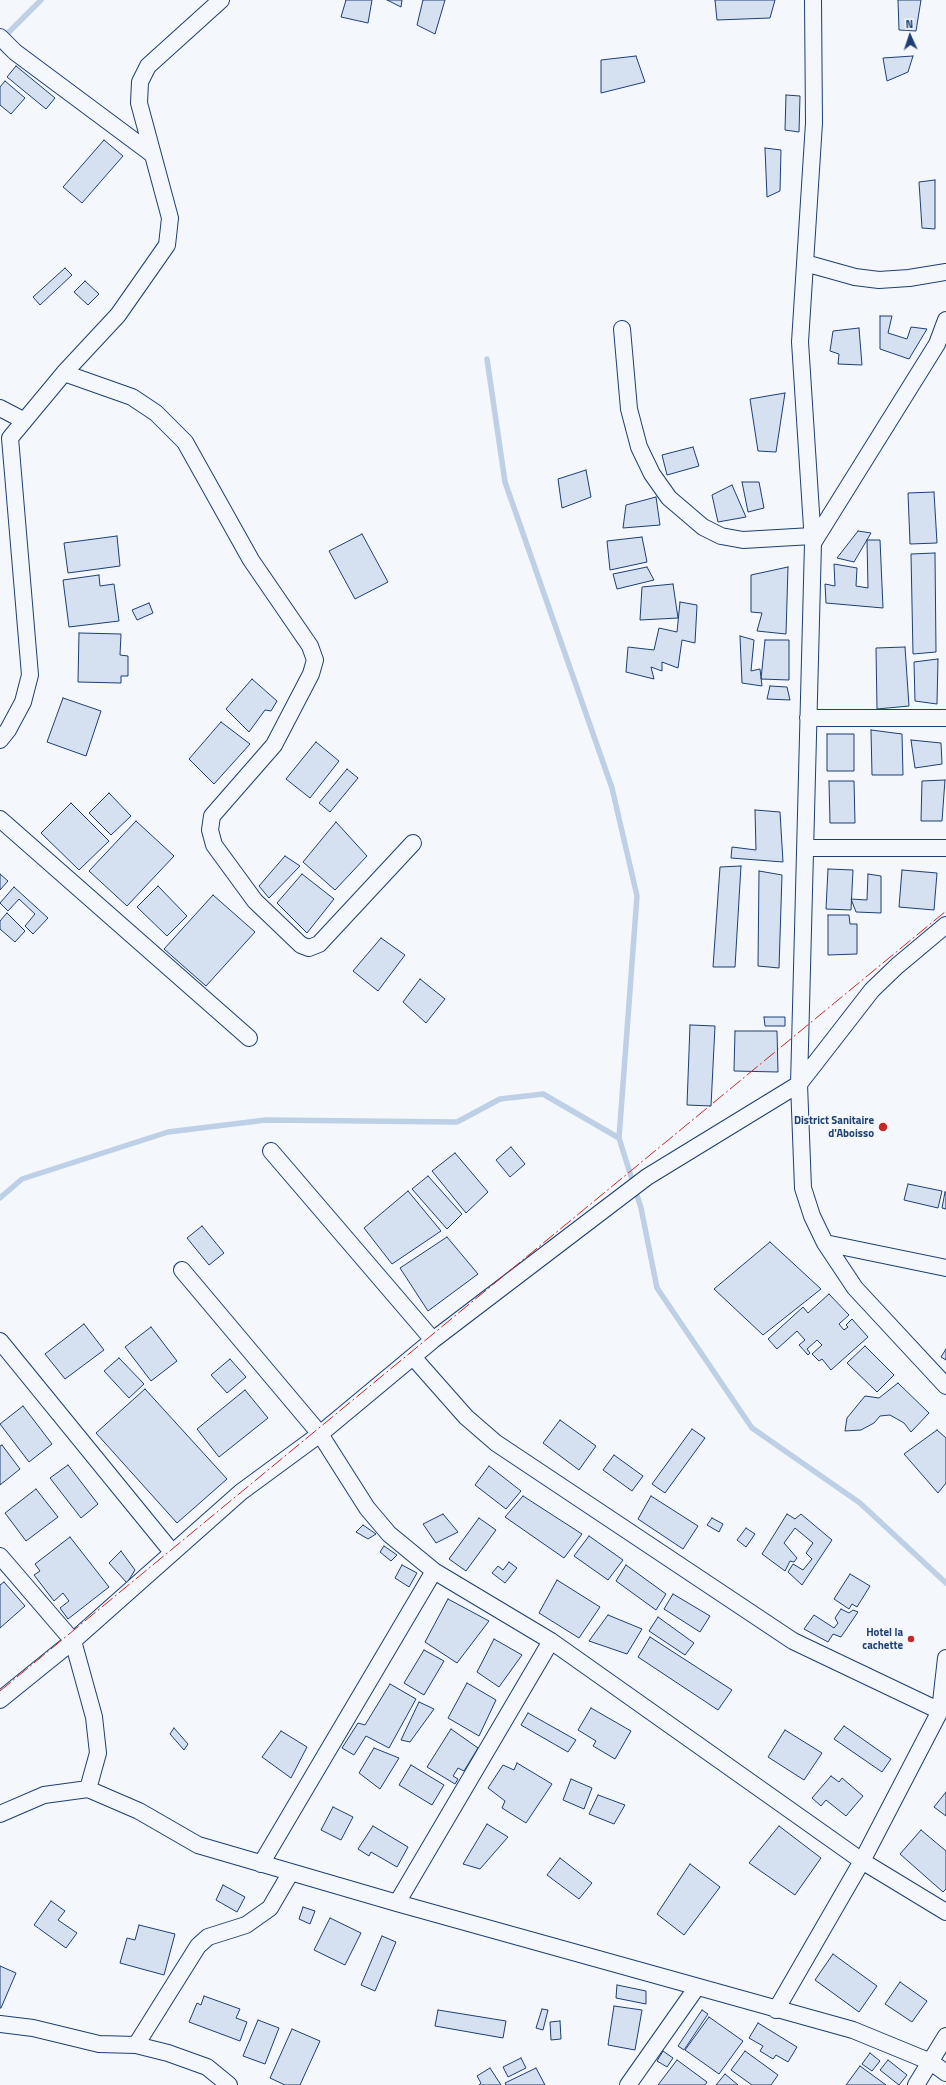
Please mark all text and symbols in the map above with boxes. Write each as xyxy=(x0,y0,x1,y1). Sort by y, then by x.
north arrow xyxy=(890,16,930,56)
text: N xyxy=(905,16,914,32)
place label: District Sanitaire d'Aboisso xyxy=(794,1114,874,1140)
marker: District Sanitaire d'Aboisso xyxy=(877,1121,889,1133)
place label: Hotel la cachette xyxy=(862,1626,903,1652)
marker: Hotel la cachette xyxy=(906,1634,916,1644)

